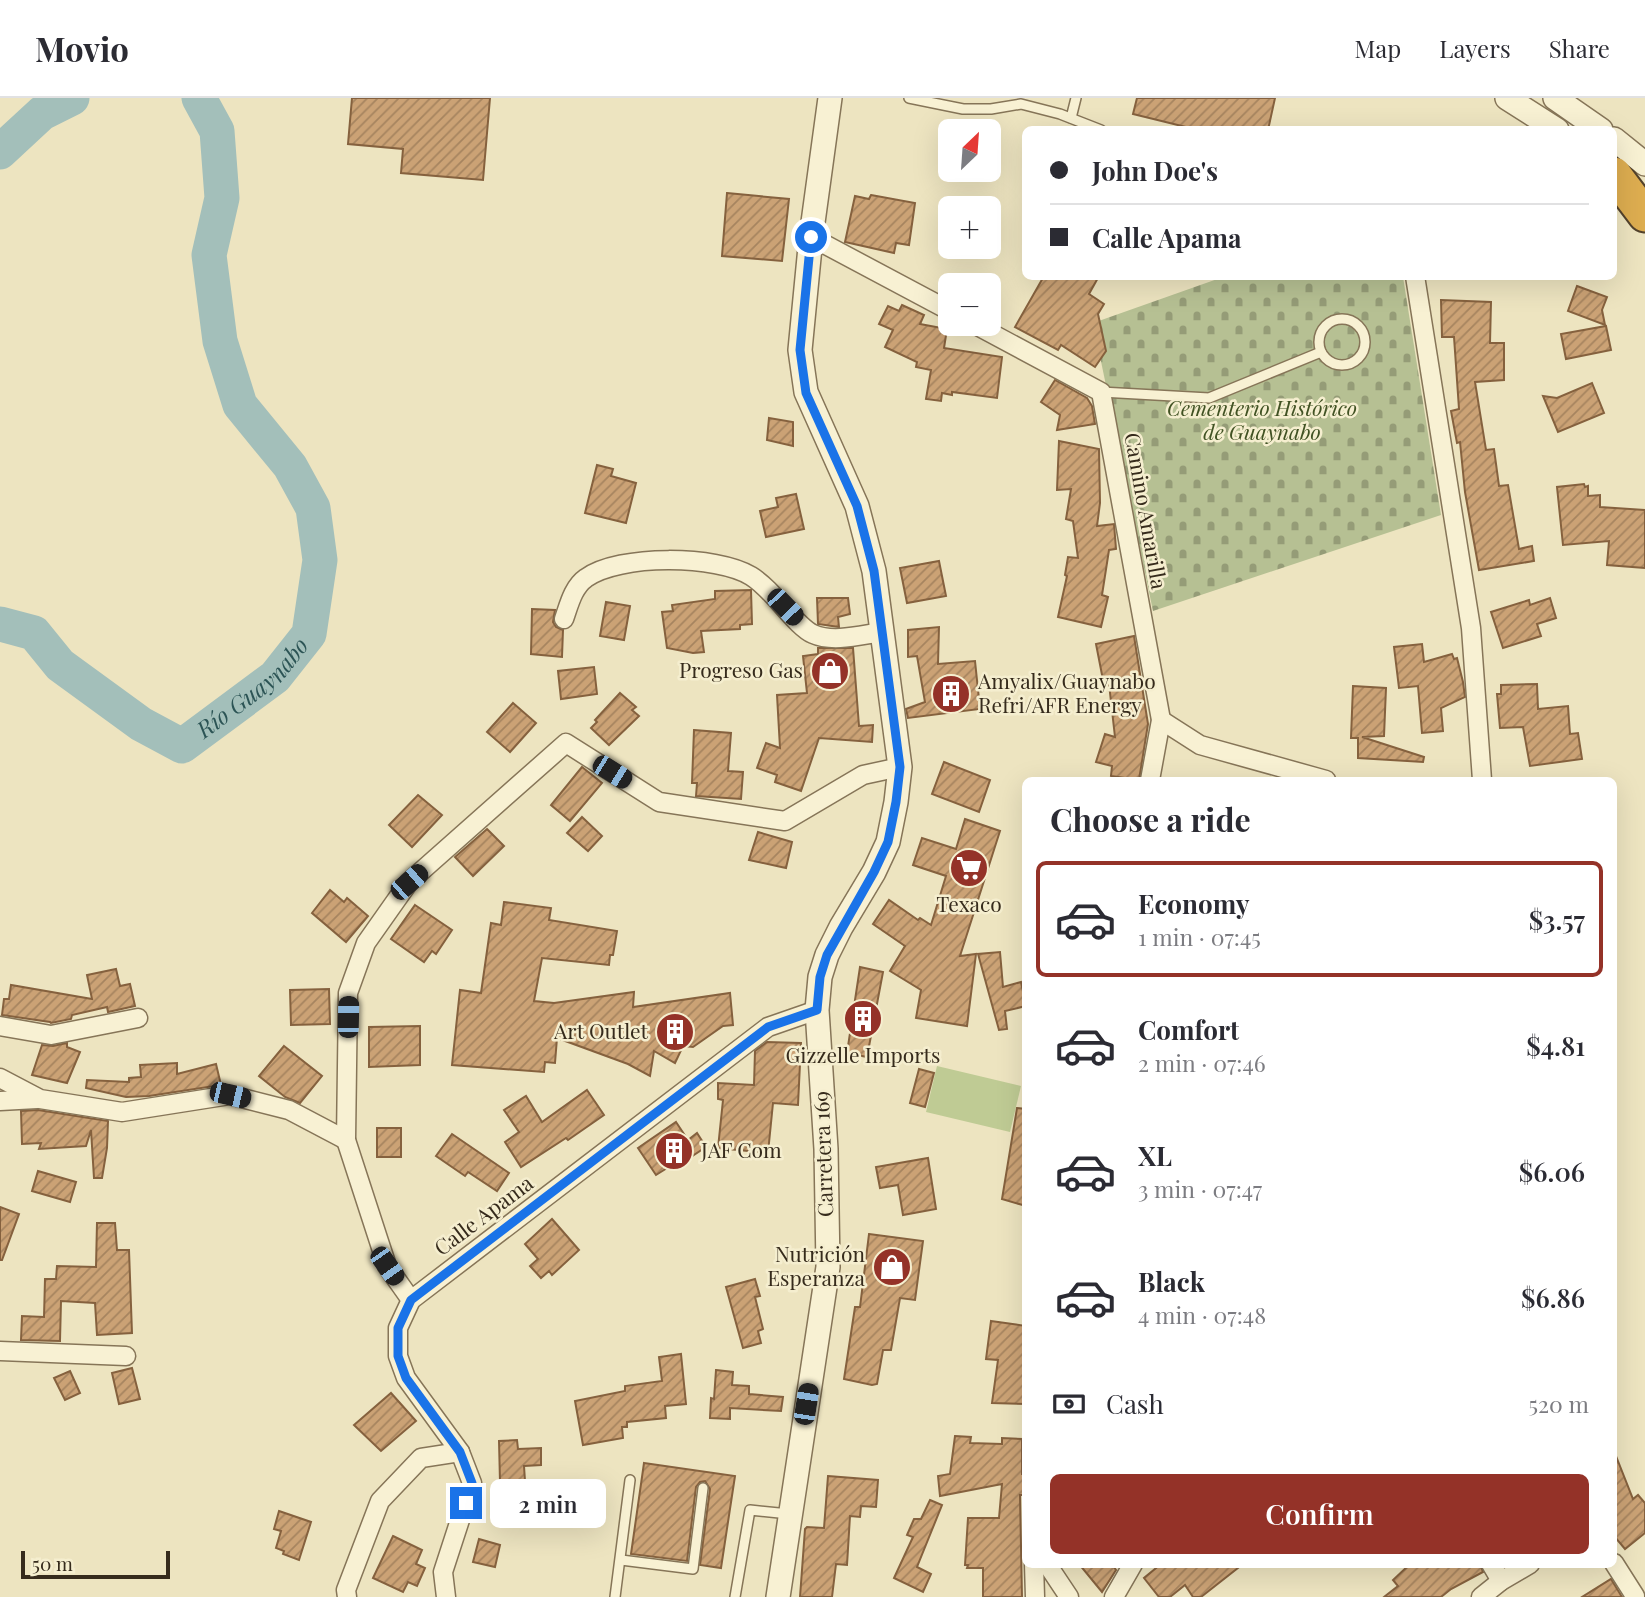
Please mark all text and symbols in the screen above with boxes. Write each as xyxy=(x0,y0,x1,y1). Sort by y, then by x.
text: Movio xyxy=(35,26,129,70)
text: Map xyxy=(1355,32,1401,64)
text: Layers xyxy=(1439,32,1511,64)
text: Share xyxy=(1549,32,1610,64)
north arrow xyxy=(938,119,1001,182)
map controls xyxy=(938,119,1001,336)
text: John Doe's xyxy=(1092,153,1218,188)
button: + xyxy=(938,196,1001,259)
text: Calle Apama xyxy=(1092,220,1241,255)
route start xyxy=(795,221,827,253)
button: − xyxy=(938,273,1001,336)
park label: Cementerio Histórico de Guaynabo xyxy=(1167,393,1357,445)
street label: Camino Amarilla xyxy=(1119,430,1175,592)
car xyxy=(763,585,808,629)
water label: Río Guaynabo xyxy=(189,630,315,745)
shop icon: Progreso Gas xyxy=(809,650,851,692)
place label: Progreso Gas xyxy=(679,655,803,683)
place label: Amyalix/Guaynabo Refri/AFR Energy xyxy=(977,666,1156,718)
building icon: Amyalix/Guaynabo Refri/AFR Energy xyxy=(930,673,972,715)
car xyxy=(589,752,636,792)
text: Choose a ride xyxy=(1050,797,1251,840)
supermarket icon: Texaco xyxy=(948,847,990,889)
car xyxy=(387,860,432,904)
text: Economy xyxy=(1138,886,1249,921)
icon: car xyxy=(1054,888,1117,951)
place label: Texaco xyxy=(936,889,1002,917)
text: $3.57 xyxy=(1529,902,1585,937)
text: 1 min · 07:45 xyxy=(1138,921,1261,952)
car xyxy=(338,996,359,1038)
building icon: Gizzelle Imports xyxy=(842,998,884,1040)
building icon: Art Outlet xyxy=(654,1011,696,1053)
text: Comfort xyxy=(1138,1012,1239,1047)
icon: car xyxy=(1054,1014,1117,1077)
place label: Art Outlet xyxy=(553,1016,649,1044)
text: $4.81 xyxy=(1526,1028,1585,1063)
place label: Gizzelle Imports xyxy=(786,1040,940,1068)
text: 2 min · 07:46 xyxy=(1138,1047,1266,1078)
car xyxy=(208,1080,253,1110)
street label: Carretera 169 xyxy=(806,1091,838,1218)
building icon: JAF Com xyxy=(653,1130,695,1172)
place label: JAF Com xyxy=(700,1135,782,1163)
text: XL xyxy=(1138,1138,1172,1173)
icon: car xyxy=(1054,1140,1117,1203)
text: $6.06 xyxy=(1519,1154,1585,1189)
street label: Calle Apama xyxy=(428,1168,538,1261)
text: 3 min · 07:47 xyxy=(1138,1173,1262,1204)
place label: Nutrición Esperanza xyxy=(767,1239,866,1291)
car xyxy=(367,1243,408,1289)
shop icon: Nutrición Esperanza xyxy=(871,1246,913,1288)
text: Black xyxy=(1138,1264,1205,1299)
icon: car xyxy=(1054,1266,1117,1329)
text: $6.86 xyxy=(1521,1280,1585,1315)
text: 4 min · 07:48 xyxy=(1138,1299,1266,1330)
car xyxy=(793,1382,820,1426)
icon: cash xyxy=(1050,1385,1088,1423)
text: Cash xyxy=(1106,1386,1164,1421)
text: 520 m xyxy=(1528,1388,1589,1419)
button: Confirm xyxy=(1050,1474,1589,1554)
callout: 2 min xyxy=(490,1478,606,1528)
route end xyxy=(450,1487,482,1519)
text: 2 min xyxy=(519,1488,577,1519)
scale bar xyxy=(21,1548,170,1580)
text: 50 m xyxy=(32,1550,73,1576)

